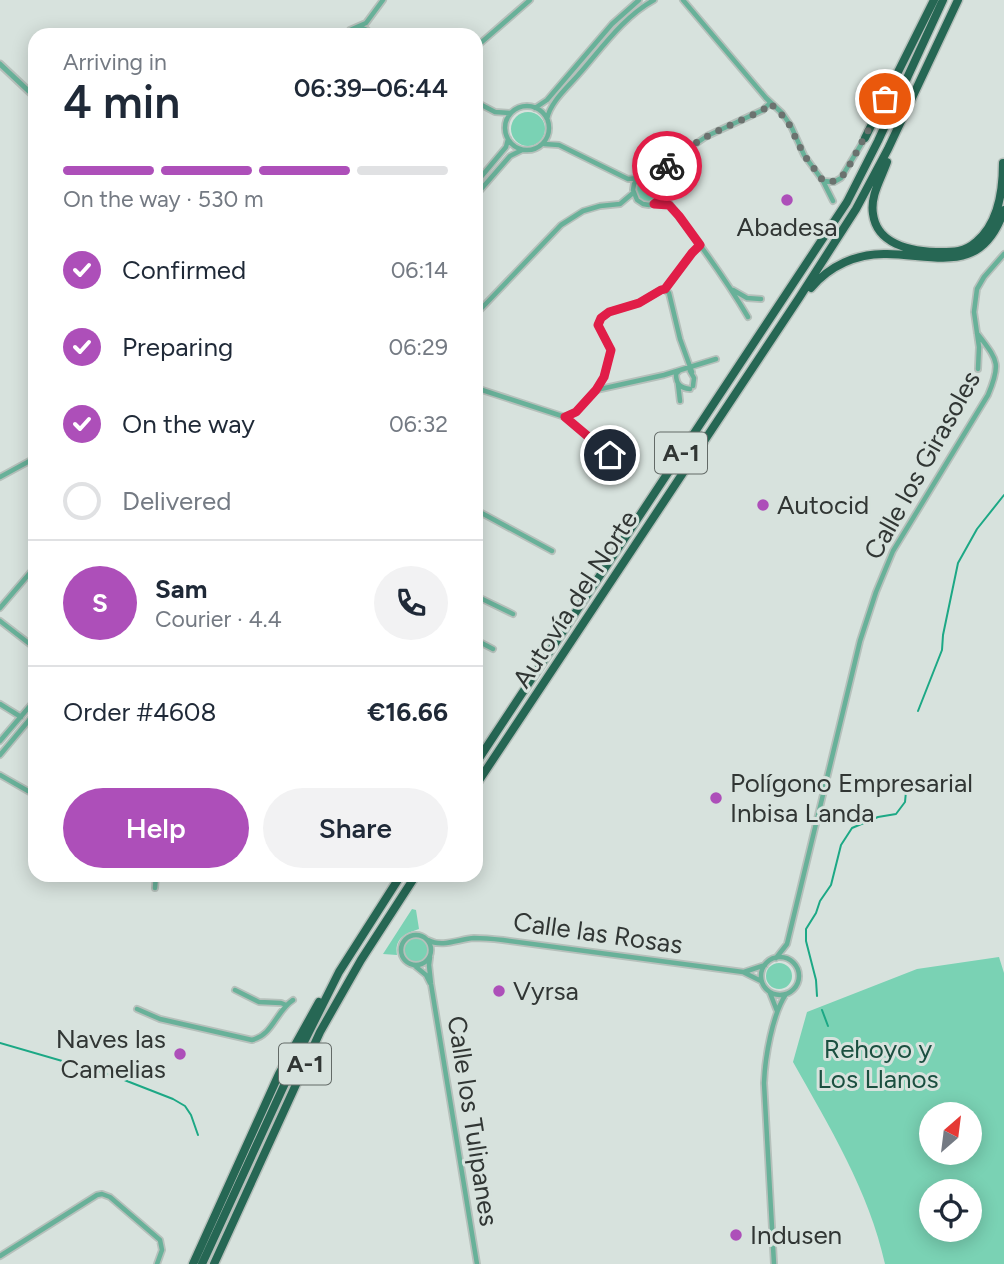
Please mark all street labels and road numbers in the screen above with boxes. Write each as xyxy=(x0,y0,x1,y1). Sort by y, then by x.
street label: Calle los Girasoles xyxy=(857,365,987,565)
road number: A-1 xyxy=(655,432,707,474)
street label: Autovía del Norte xyxy=(506,504,644,694)
street label: Calle las Rosas xyxy=(511,905,685,961)
street label: Calle los Tulipanes xyxy=(441,1014,505,1228)
road number: A-1 xyxy=(279,1044,331,1084)

